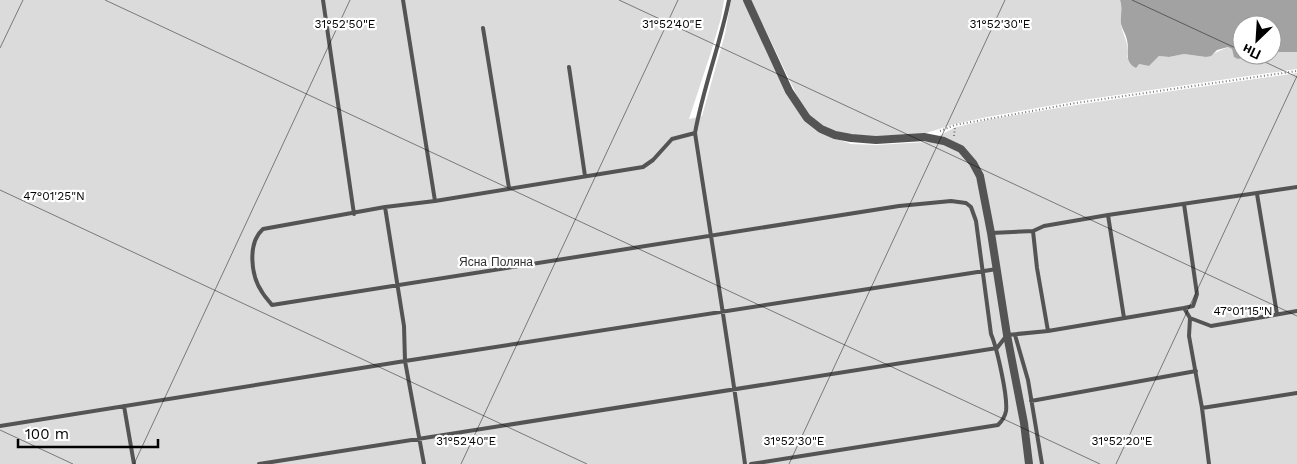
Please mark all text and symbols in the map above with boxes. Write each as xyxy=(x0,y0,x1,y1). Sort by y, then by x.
north arrow xyxy=(1232,15,1282,65)
text: 31°52'50"E xyxy=(315,17,376,31)
text: 31°52'40"E xyxy=(642,17,702,31)
text: 31°52'30"E xyxy=(970,17,1031,31)
text: Пн xyxy=(1240,41,1263,63)
text: 47°01'25"N xyxy=(23,189,85,203)
park label: Ясна Поляна xyxy=(459,255,533,269)
text: 47°01'15"N xyxy=(1213,304,1273,318)
scale bar xyxy=(18,416,158,448)
text: 100 m xyxy=(25,425,69,443)
text: 31°52'40"E xyxy=(436,434,496,448)
text: 31°52'30"E xyxy=(764,434,825,448)
text: 31°52'20"E xyxy=(1092,434,1153,448)

